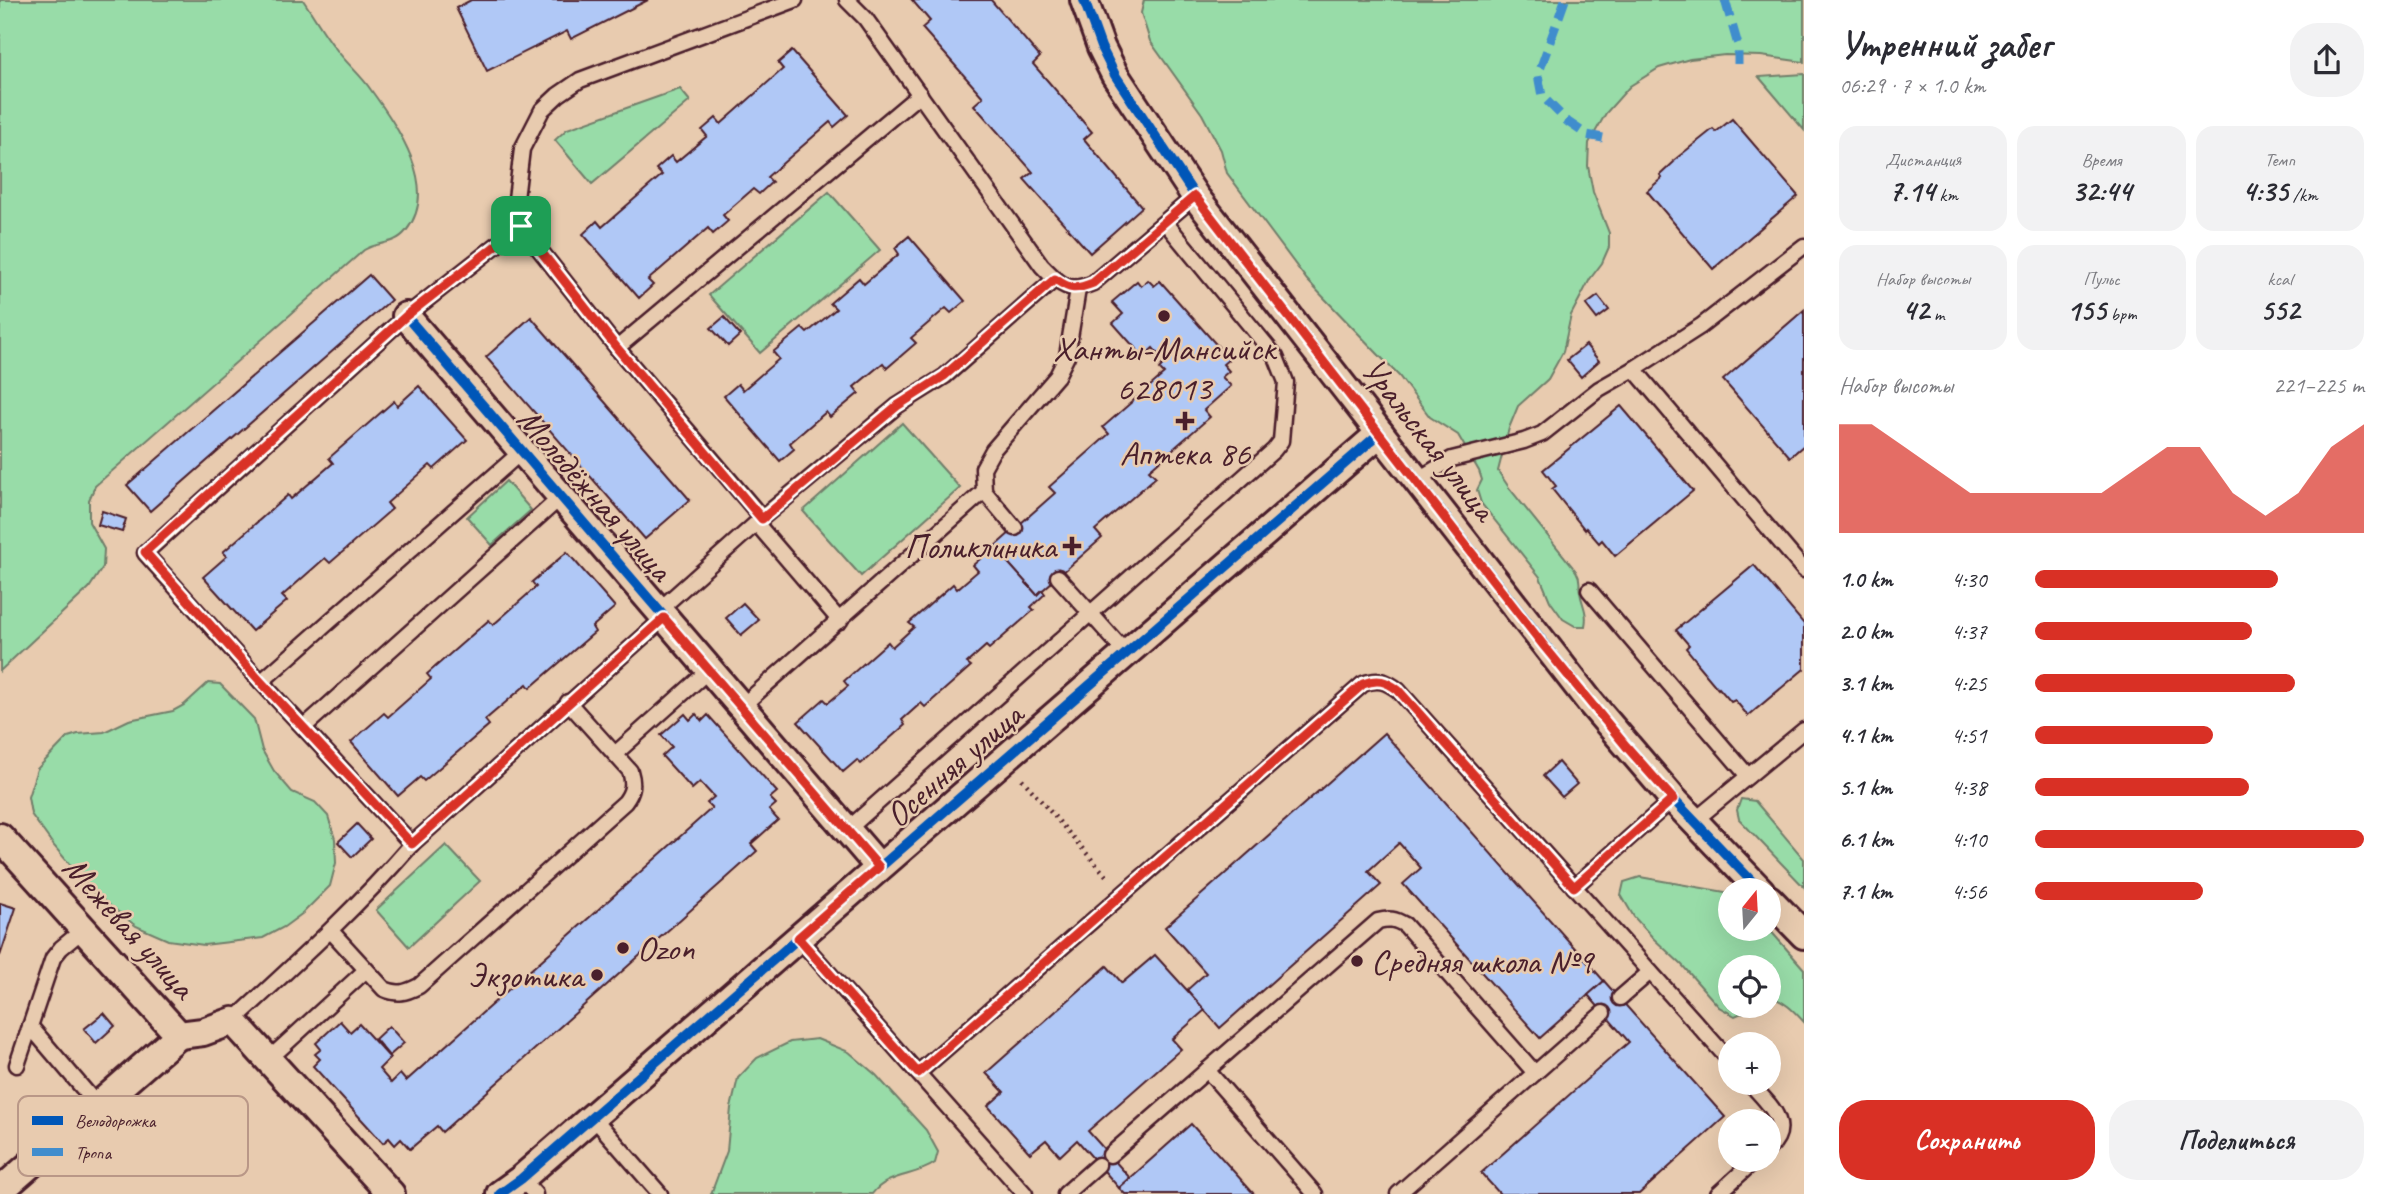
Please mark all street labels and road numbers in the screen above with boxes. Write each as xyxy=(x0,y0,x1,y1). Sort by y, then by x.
street label: Уральская улица xyxy=(1351,348,1508,532)
street label: Молодёжная улица xyxy=(507,398,684,592)
street label: Осенняя улица xyxy=(876,691,1034,837)
street label: Межевая улица xyxy=(53,846,207,1010)

